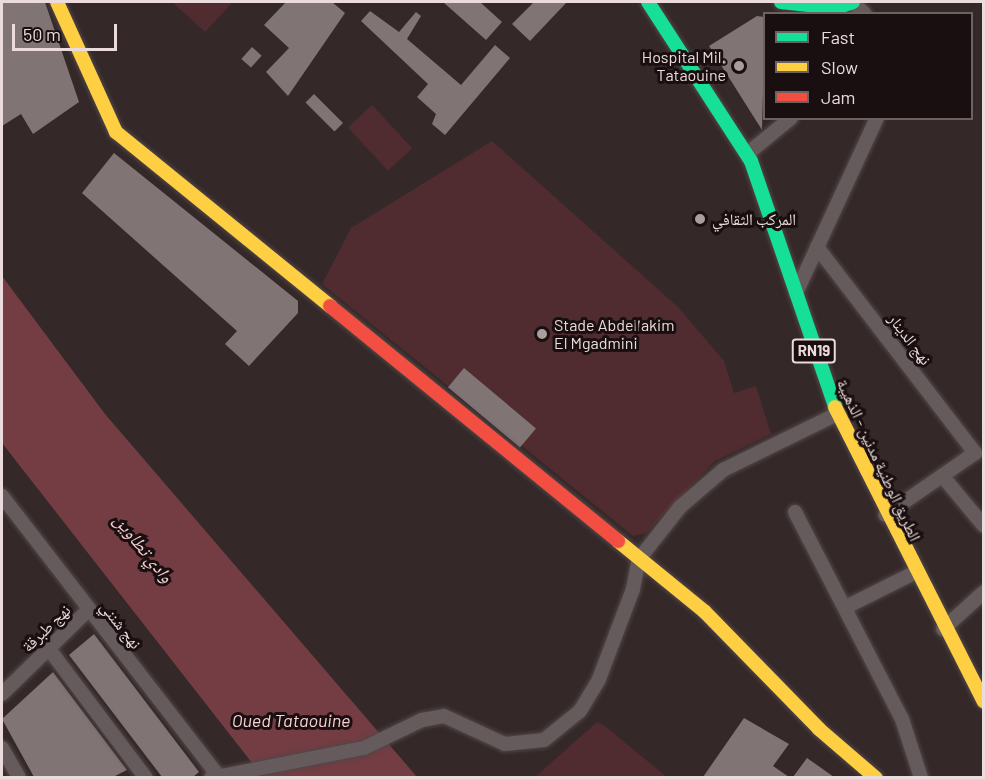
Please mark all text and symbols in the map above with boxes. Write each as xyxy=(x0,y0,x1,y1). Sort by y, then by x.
scale bar xyxy=(15,12,120,50)
legend xyxy=(763,12,973,120)
text: 50 m xyxy=(23,23,61,45)
text: Fast xyxy=(821,26,855,48)
place label: Hospital Mil. Tataouine xyxy=(642,47,726,85)
text: Slow xyxy=(821,56,858,78)
marker: Hospital Mil. Tataouine xyxy=(730,57,748,75)
text: Jam xyxy=(821,86,855,108)
place label: المركب الثقافي xyxy=(712,209,796,229)
marker: المركب الثقافي xyxy=(693,212,707,226)
street label: نهج الدينار xyxy=(884,309,936,369)
place label: Stade Abdelاakim El Mgadmini xyxy=(554,315,674,353)
marker: Stade Abdelاakim El Mgadmini xyxy=(535,327,549,341)
road number: RN19 xyxy=(792,339,836,363)
street label: الطريق الوطنية مدنين - الذهيبة xyxy=(833,376,925,544)
water label: وادي تطاوين xyxy=(110,509,178,587)
street label: نهج شنني xyxy=(96,597,146,653)
street label: نهج طبرقة xyxy=(18,600,74,656)
water label: Oued Tataouine xyxy=(232,709,350,731)

